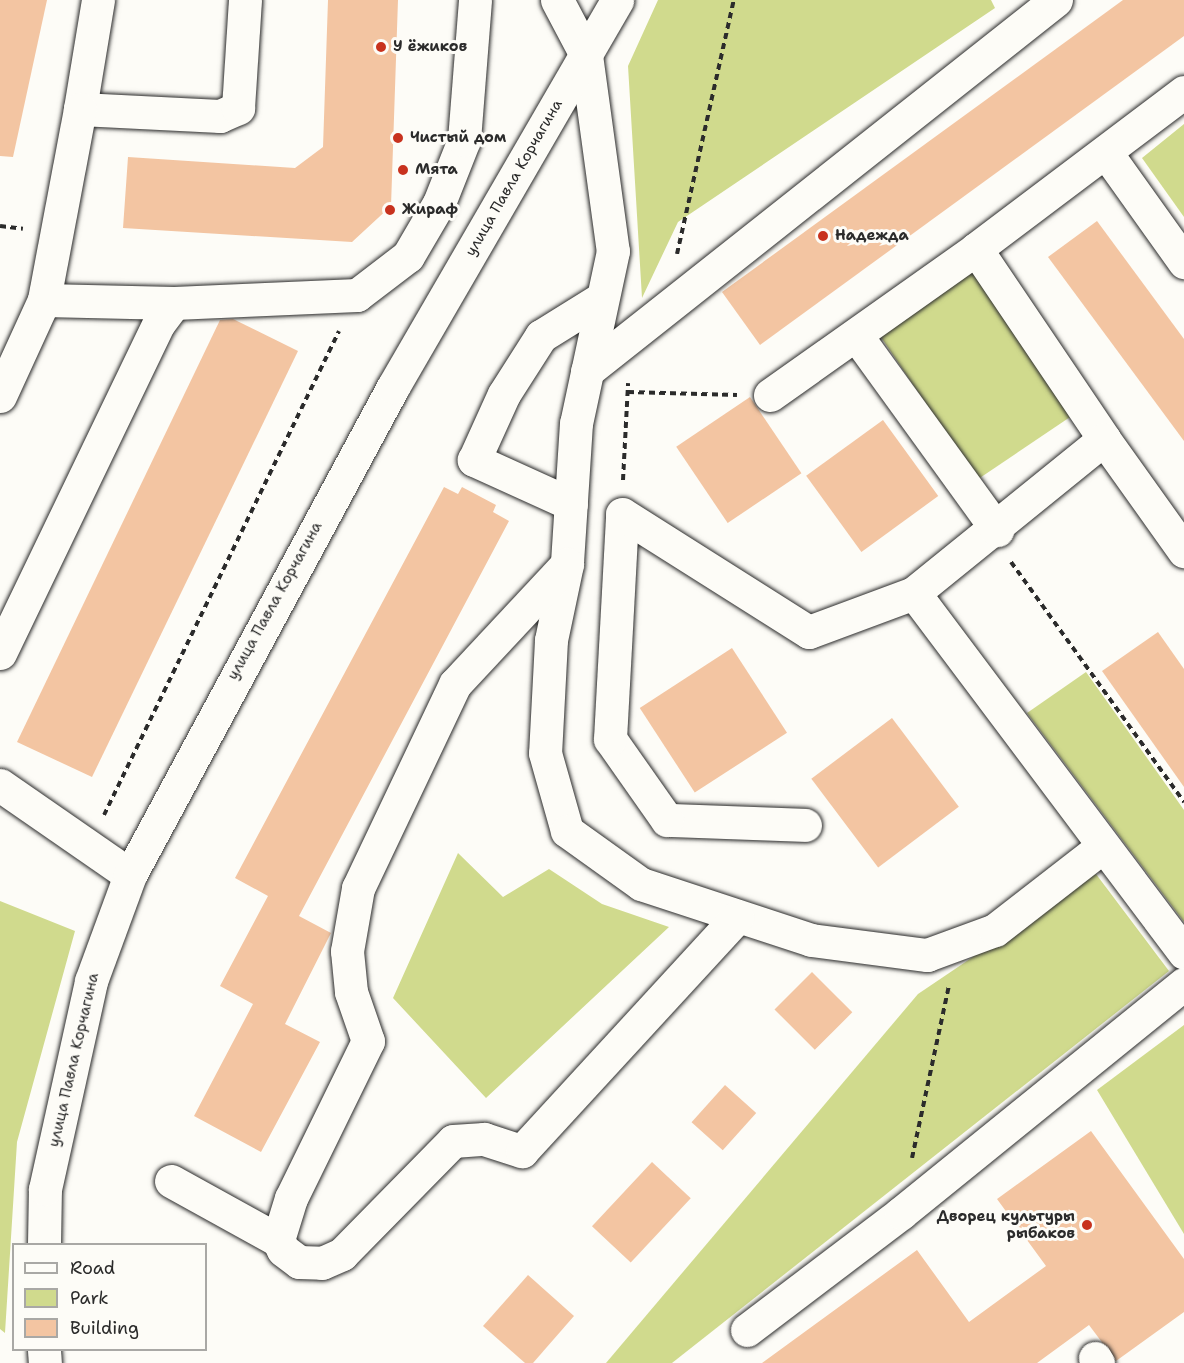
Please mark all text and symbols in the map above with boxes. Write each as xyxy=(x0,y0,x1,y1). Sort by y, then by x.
place label: У ёжиков xyxy=(393,38,467,56)
marker: У ёжиков xyxy=(374,40,388,54)
street label: улица Павла Корчагина xyxy=(462,96,566,260)
place label: Чистый дом xyxy=(410,129,506,147)
marker: Чистый дом xyxy=(391,131,405,145)
place label: Мята xyxy=(415,161,458,179)
marker: Мята xyxy=(396,163,410,177)
place label: Жираф xyxy=(402,201,458,219)
marker: Жираф xyxy=(383,203,397,217)
place label: Надежда xyxy=(835,227,909,245)
marker: Надежда xyxy=(816,229,830,243)
street label: улица Павла Корчагина xyxy=(224,519,326,683)
street label: улица Павла Корчагина xyxy=(45,971,103,1149)
place label: Дворец культуры рыбаков xyxy=(937,1207,1075,1242)
marker: Дворец культуры рыбаков xyxy=(1080,1218,1094,1232)
legend xyxy=(12,1243,207,1351)
text: Road xyxy=(70,1256,115,1280)
text: Park xyxy=(70,1286,109,1310)
text: Building xyxy=(70,1316,139,1340)

